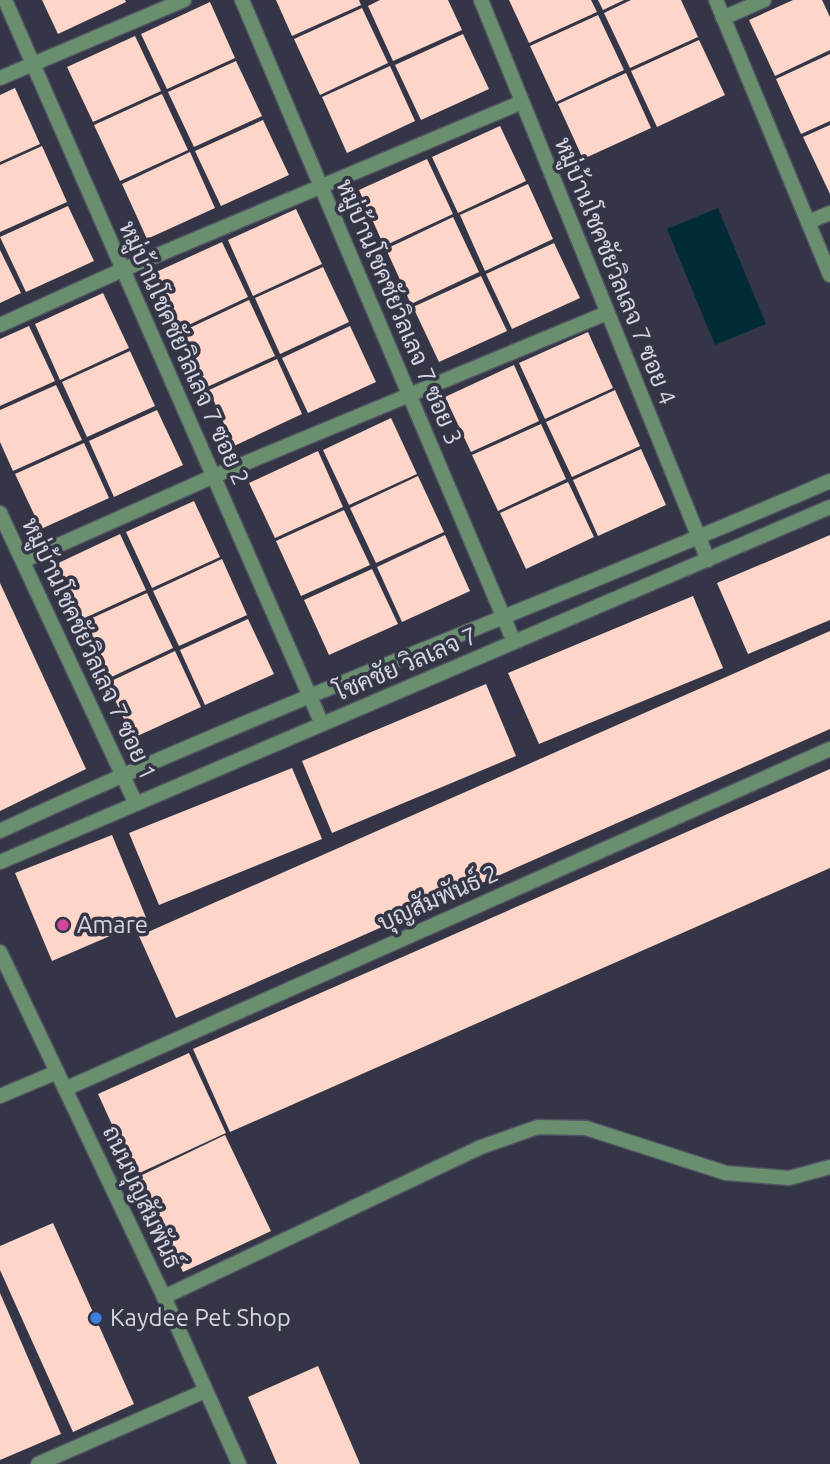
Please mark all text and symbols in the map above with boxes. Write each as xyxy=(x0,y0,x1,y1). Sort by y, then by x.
street label: หมู่บ้านโชคชัยวิลเลจ 7 ซอย 4 xyxy=(546,132,683,410)
street label: หมู่บ้านโชคชัยวิลเลจ 7 ซอย 3 xyxy=(328,174,470,450)
street label: หมู่บ้านโชคชัยวิลเลจ 7 ซอย 2 xyxy=(110,216,257,490)
street label: หมู่บ้านโชคชัยวิลเลจ 7 ซอย 1 xyxy=(13,513,164,786)
street label: โชคชัย วิลเลจ 7 xyxy=(328,620,481,706)
street label: บุญสัมพันธ์ 2 xyxy=(373,857,503,939)
place label: Amare xyxy=(77,911,148,938)
marker: Amare xyxy=(55,917,71,933)
street label: ถนนบุญสัมพันธ์ xyxy=(95,1120,189,1274)
place label: Kaydee Pet Shop xyxy=(110,1304,291,1331)
marker: Kaydee Pet Shop xyxy=(88,1310,104,1326)

